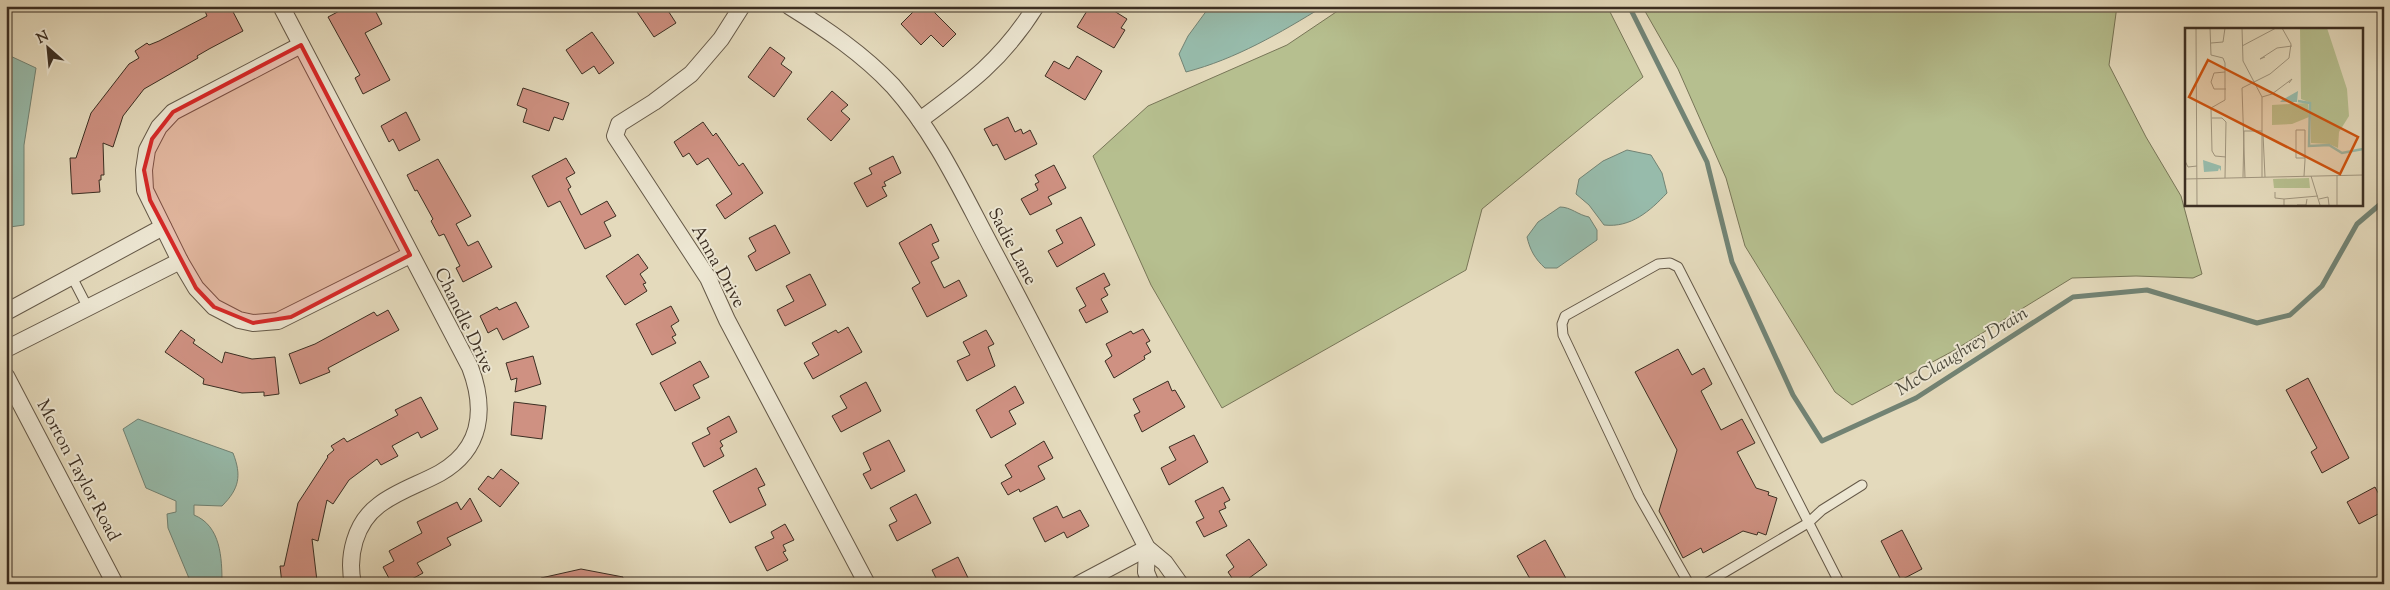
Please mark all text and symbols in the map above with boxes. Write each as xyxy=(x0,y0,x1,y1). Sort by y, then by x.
north arrow xyxy=(22,22,72,72)
text: N xyxy=(33,27,53,50)
inset map xyxy=(2185,28,2362,205)
street label: Sadie Lane xyxy=(980,204,1042,290)
street label: Anna Drive xyxy=(684,221,751,313)
street label: Chandle Drive xyxy=(426,264,500,378)
water label: McClaughrey Drain xyxy=(1891,301,2034,404)
street label: Morton Taylor Road xyxy=(29,395,126,546)

